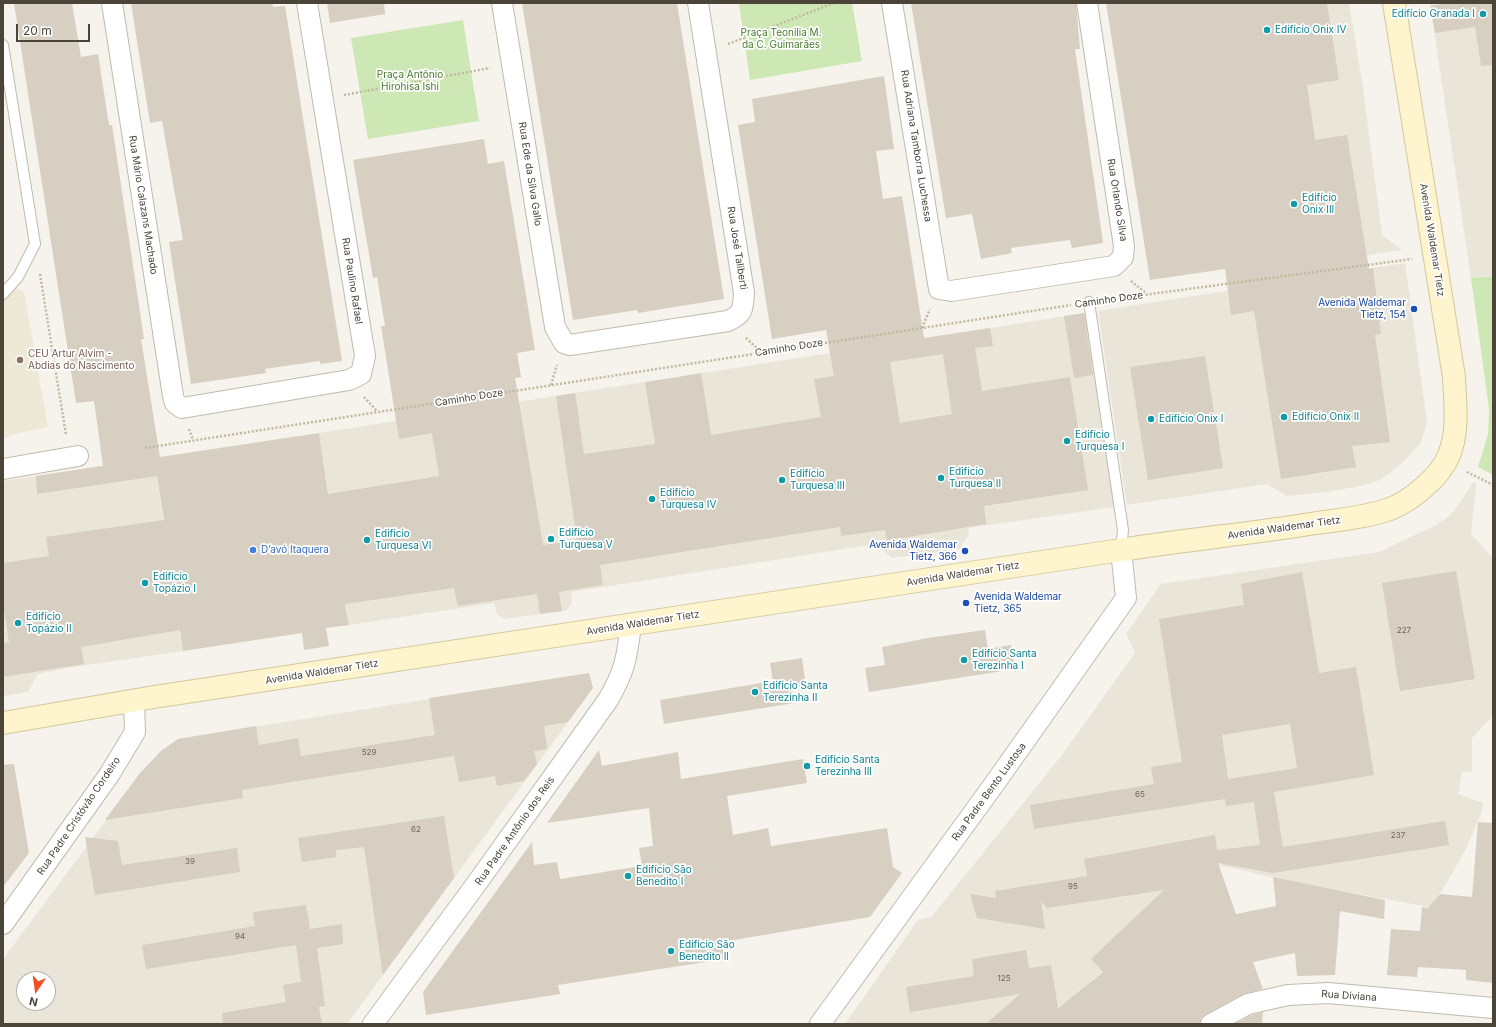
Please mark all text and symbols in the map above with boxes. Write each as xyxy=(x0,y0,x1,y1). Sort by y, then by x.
place label: Edifício Granada I xyxy=(1392,8,1475,20)
marker: Edifício Granada I xyxy=(1478,9,1488,19)
scale bar xyxy=(18,16,92,42)
text: 20 m xyxy=(23,23,52,38)
place label: Edifício Onix IV xyxy=(1275,24,1346,36)
marker: Edifício Onix IV xyxy=(1262,25,1272,35)
park label: Praça Teonilia M. da C. Guimarães xyxy=(740,27,822,50)
park label: Praça Antônio Hirohisa Ishi xyxy=(377,69,443,92)
street label: Rua Adriana Tamborra Luchessa xyxy=(898,69,934,223)
street label: Rua Ede da Silva Gallo xyxy=(516,121,544,227)
street label: Rua Mário Calazans Machado xyxy=(126,135,160,275)
street label: Rua Orlando Silva xyxy=(1105,158,1129,242)
street label: Avenida Waldemar Tietz xyxy=(1417,183,1447,297)
place label: Edifício Onix III xyxy=(1302,192,1337,216)
marker: Edifício Onix III xyxy=(1289,199,1299,209)
street label: Rua José Taliberti xyxy=(724,206,750,290)
street label: Rua Paulino Rafael xyxy=(339,237,365,325)
street label: Caminho Doze xyxy=(1074,289,1144,311)
place label: Avenida Waldemar Tietz, 154 xyxy=(1318,297,1406,320)
marker: Avenida Waldemar Tietz, 154 xyxy=(1409,304,1419,314)
street label: Caminho Doze xyxy=(754,337,824,359)
place label: CEU Artur Alvim - Abdias do Nascimento xyxy=(28,348,134,372)
marker: CEU Artur Alvim - Abdias do Nascimento xyxy=(15,355,25,365)
street label: Caminho Doze xyxy=(434,387,504,409)
place label: Edifício Onix II xyxy=(1292,411,1359,423)
marker: Edifício Onix II xyxy=(1279,412,1289,422)
place label: Edifício Onix I xyxy=(1159,413,1224,425)
marker: Edifício Onix I xyxy=(1146,414,1156,424)
place label: Edifício Turquesa I xyxy=(1075,429,1124,452)
marker: Edifício Turquesa I xyxy=(1062,436,1072,446)
place label: Edifício Turquesa II xyxy=(949,466,1001,490)
place label: Edifício Turquesa III xyxy=(790,468,845,492)
marker: Edifício Turquesa II xyxy=(936,473,946,483)
marker: Edifício Turquesa III xyxy=(777,475,787,485)
place label: Edifício Turquesa IV xyxy=(660,487,716,510)
marker: Edifício Turquesa IV xyxy=(647,494,657,504)
street label: Avenida Waldemar Tietz xyxy=(1227,514,1341,542)
place label: Edifício Turquesa V xyxy=(559,527,613,550)
place label: Edifício Turquesa VI xyxy=(375,528,431,552)
marker: Edifício Turquesa V xyxy=(546,534,556,544)
marker: Edifício Turquesa VI xyxy=(362,535,372,545)
place label: Avenida Waldemar Tietz, 366 xyxy=(869,539,957,562)
place label: D’avó Itaquera xyxy=(261,544,329,556)
marker: D’avó Itaquera xyxy=(248,545,258,555)
marker: Avenida Waldemar Tietz, 366 xyxy=(960,546,970,556)
street label: Avenida Waldemar Tietz xyxy=(906,559,1020,589)
place label: Edifício Topázio I xyxy=(153,571,196,594)
marker: Edifício Topázio I xyxy=(140,578,150,588)
place label: Avenida Waldemar Tietz, 365 xyxy=(974,591,1062,614)
marker: Avenida Waldemar Tietz, 365 xyxy=(961,598,971,608)
street label: Avenida Waldemar Tietz xyxy=(586,608,700,638)
place label: Edifício Topázio II xyxy=(26,611,72,634)
marker: Edifício Topázio II xyxy=(13,618,23,628)
house number: 227 xyxy=(1397,626,1411,636)
place label: Edifício Santa Terezinha I xyxy=(972,648,1036,672)
marker: Edifício Santa Terezinha I xyxy=(959,655,969,665)
street label: Avenida Waldemar Tietz xyxy=(265,657,379,687)
place label: Edifício Santa Terezinha II xyxy=(763,680,827,704)
marker: Edifício Santa Terezinha II xyxy=(750,687,760,697)
street label: Rua Padre Bento Lustosa xyxy=(949,741,1029,843)
house number: 529 xyxy=(362,748,376,758)
place label: Edifício Santa Terezinha III xyxy=(815,754,879,778)
street label: Rua Padre Cristóvão Cordeiro xyxy=(35,755,123,877)
marker: Edifício Santa Terezinha III xyxy=(802,761,812,771)
street label: Rua Padre Antônio dos Reis xyxy=(473,774,557,888)
house number: 65 xyxy=(1135,790,1145,800)
house number: 62 xyxy=(411,825,421,835)
house number: 237 xyxy=(1391,831,1405,841)
house number: 39 xyxy=(185,857,195,867)
place label: Edifício São Benedito I xyxy=(636,864,692,888)
marker: Edifício São Benedito I xyxy=(623,871,633,881)
house number: 95 xyxy=(1068,882,1078,892)
house number: 94 xyxy=(235,932,245,942)
place label: Edifício São Benedito II xyxy=(679,939,735,962)
marker: Edifício São Benedito II xyxy=(666,946,676,956)
north arrow xyxy=(16,971,56,1011)
house number: 125 xyxy=(998,974,1010,984)
street label: Rua Diviana xyxy=(1321,988,1377,1004)
text: N xyxy=(28,994,39,1009)

